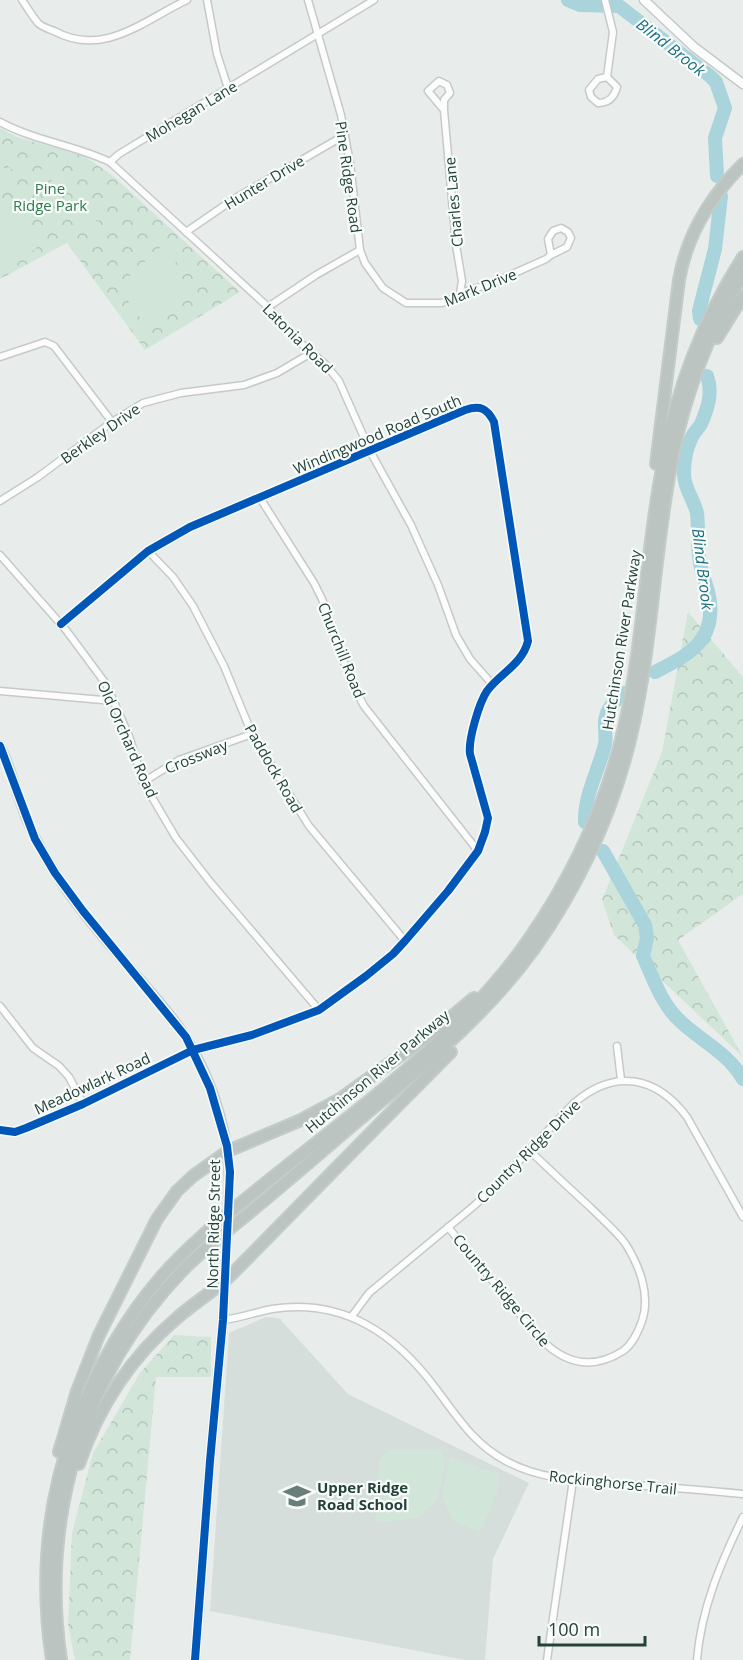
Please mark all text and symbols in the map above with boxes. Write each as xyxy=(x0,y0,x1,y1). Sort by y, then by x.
water label: Blind Brook xyxy=(632,13,711,82)
street label: Mohegan Lane xyxy=(141,76,241,146)
street label: Pine Ridge Road xyxy=(331,120,367,234)
street label: Hunter Drive xyxy=(220,150,308,214)
street label: Charles Lane xyxy=(439,156,467,248)
park label: Pine Ridge Park xyxy=(13,178,87,215)
street label: Mark Drive xyxy=(441,263,519,311)
street label: Latonia Road xyxy=(259,299,337,377)
street label: Windingwood Road South xyxy=(290,390,464,478)
street label: Berkley Drive xyxy=(56,398,144,468)
water label: Blind Brook xyxy=(687,527,719,612)
street label: Hutchinson River Parkway xyxy=(597,548,645,731)
street label: Churchill Road xyxy=(314,599,370,701)
street label: Old Orchard Road xyxy=(93,677,163,801)
street label: Paddock Road xyxy=(240,720,308,816)
street label: Crossway xyxy=(161,734,231,778)
street label: Hutchinson River Parkway xyxy=(301,1005,454,1137)
street label: Meadowlark Road xyxy=(31,1047,153,1119)
street label: Country Ridge Drive xyxy=(472,1095,584,1207)
street label: North Ridge Street xyxy=(202,1159,224,1289)
street label: Country Ridge Circle xyxy=(449,1229,555,1351)
street label: Rockinghorse Trail xyxy=(548,1465,678,1499)
place label: Upper Ridge Road School xyxy=(317,1477,408,1514)
school or university icon: Upper Ridge Road School xyxy=(282,1481,312,1511)
scale bar xyxy=(539,1609,646,1647)
text: 100 m xyxy=(548,1617,600,1641)

